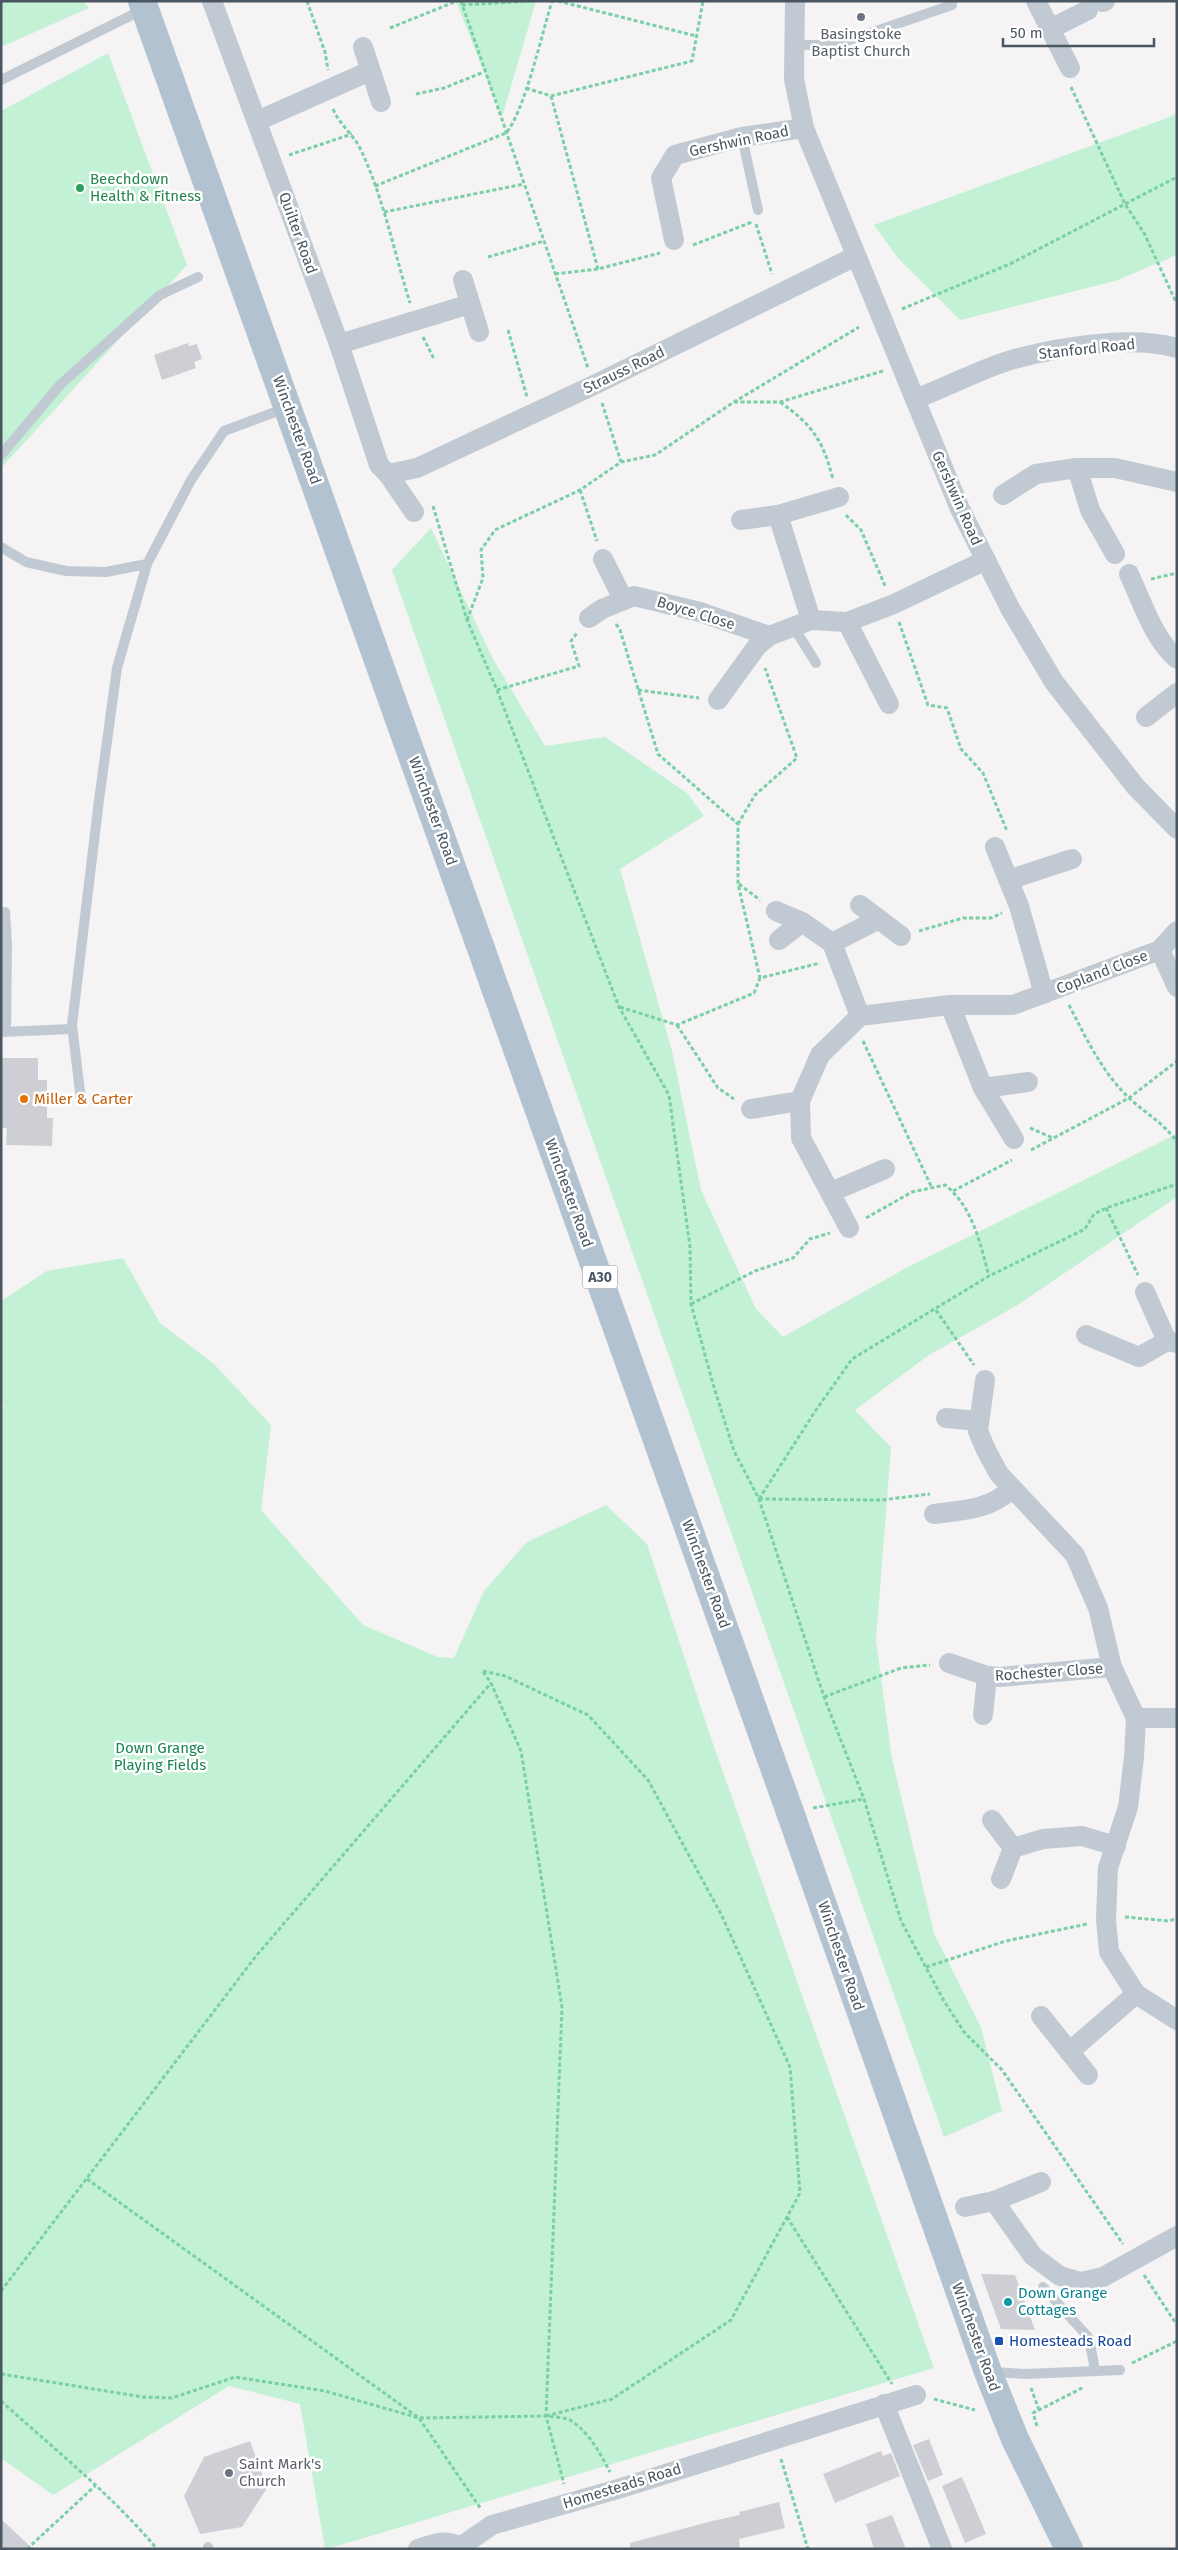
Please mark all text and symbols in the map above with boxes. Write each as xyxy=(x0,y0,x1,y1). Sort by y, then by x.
marker: Basingstoke Baptist Church xyxy=(855,11,867,23)
scale bar xyxy=(1003,15,1154,47)
text: 50 m xyxy=(1010,24,1043,42)
place label: Basingstoke Baptist Church xyxy=(811,25,911,60)
street label: Gershwin Road xyxy=(688,122,790,160)
place label: Beechdown Health & Fitness xyxy=(90,170,201,205)
marker: Beechdown Health & Fitness xyxy=(74,182,86,194)
street label: Quilter Road xyxy=(275,190,321,276)
street label: Stanford Road xyxy=(1038,335,1136,363)
street label: Strauss Road xyxy=(580,343,668,397)
street label: Winchester Road xyxy=(269,373,325,487)
street label: Gershwin Road xyxy=(928,448,986,548)
street label: Boyce Close xyxy=(655,593,737,633)
street label: Winchester Road xyxy=(405,754,461,868)
street label: Copland Close xyxy=(1054,946,1150,998)
place label: Miller & Carter xyxy=(34,1090,133,1108)
marker: Miller & Carter xyxy=(18,1093,30,1105)
street label: Winchester Road xyxy=(541,1136,597,1250)
road number: A30 xyxy=(582,1266,618,1288)
street label: Winchester Road xyxy=(678,1517,734,1631)
street label: Rochester Close xyxy=(994,1659,1104,1685)
park label: Down Grange Playing Fields xyxy=(114,1739,206,1774)
street label: Winchester Road xyxy=(814,1899,868,2013)
street label: Winchester Road xyxy=(948,2280,1004,2394)
place label: Down Grange Cottages xyxy=(1018,2284,1107,2319)
marker: Down Grange Cottages xyxy=(1002,2296,1014,2308)
place label: Homesteads Road xyxy=(1009,2332,1132,2350)
marker: Homesteads Road xyxy=(993,2335,1005,2347)
place label: Saint Mark's Church xyxy=(239,2455,321,2490)
street label: Homesteads Road xyxy=(561,2459,683,2513)
marker: Saint Mark's Church xyxy=(223,2467,235,2479)

